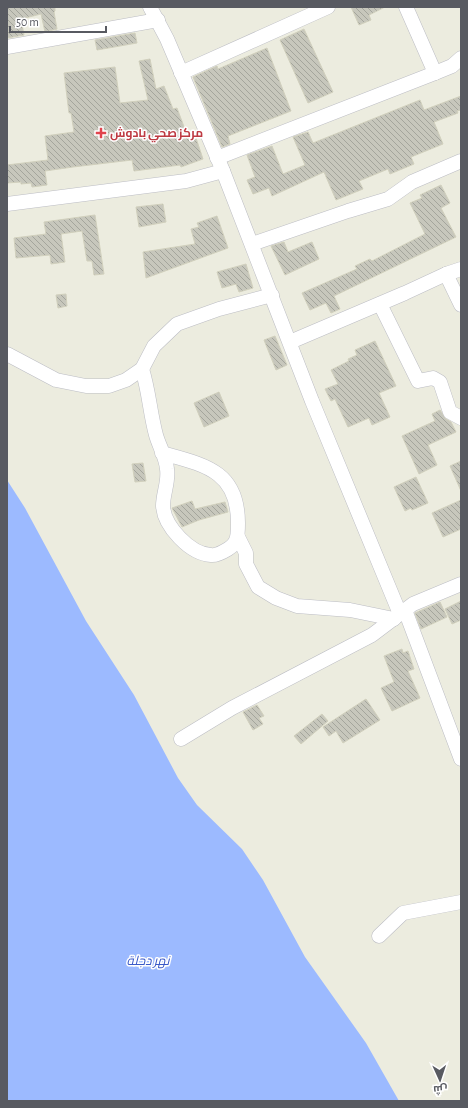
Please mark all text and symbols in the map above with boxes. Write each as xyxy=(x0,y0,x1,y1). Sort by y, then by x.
scale bar xyxy=(10,8,106,34)
text: 50 m xyxy=(16,16,39,28)
marker: مركز صحي بادوش xyxy=(95,127,107,139)
place label: مركز صحي بادوش xyxy=(110,127,203,143)
water label: نهر دجلة xyxy=(127,955,171,969)
north arrow xyxy=(420,1060,460,1100)
text: ش xyxy=(433,1083,448,1095)

